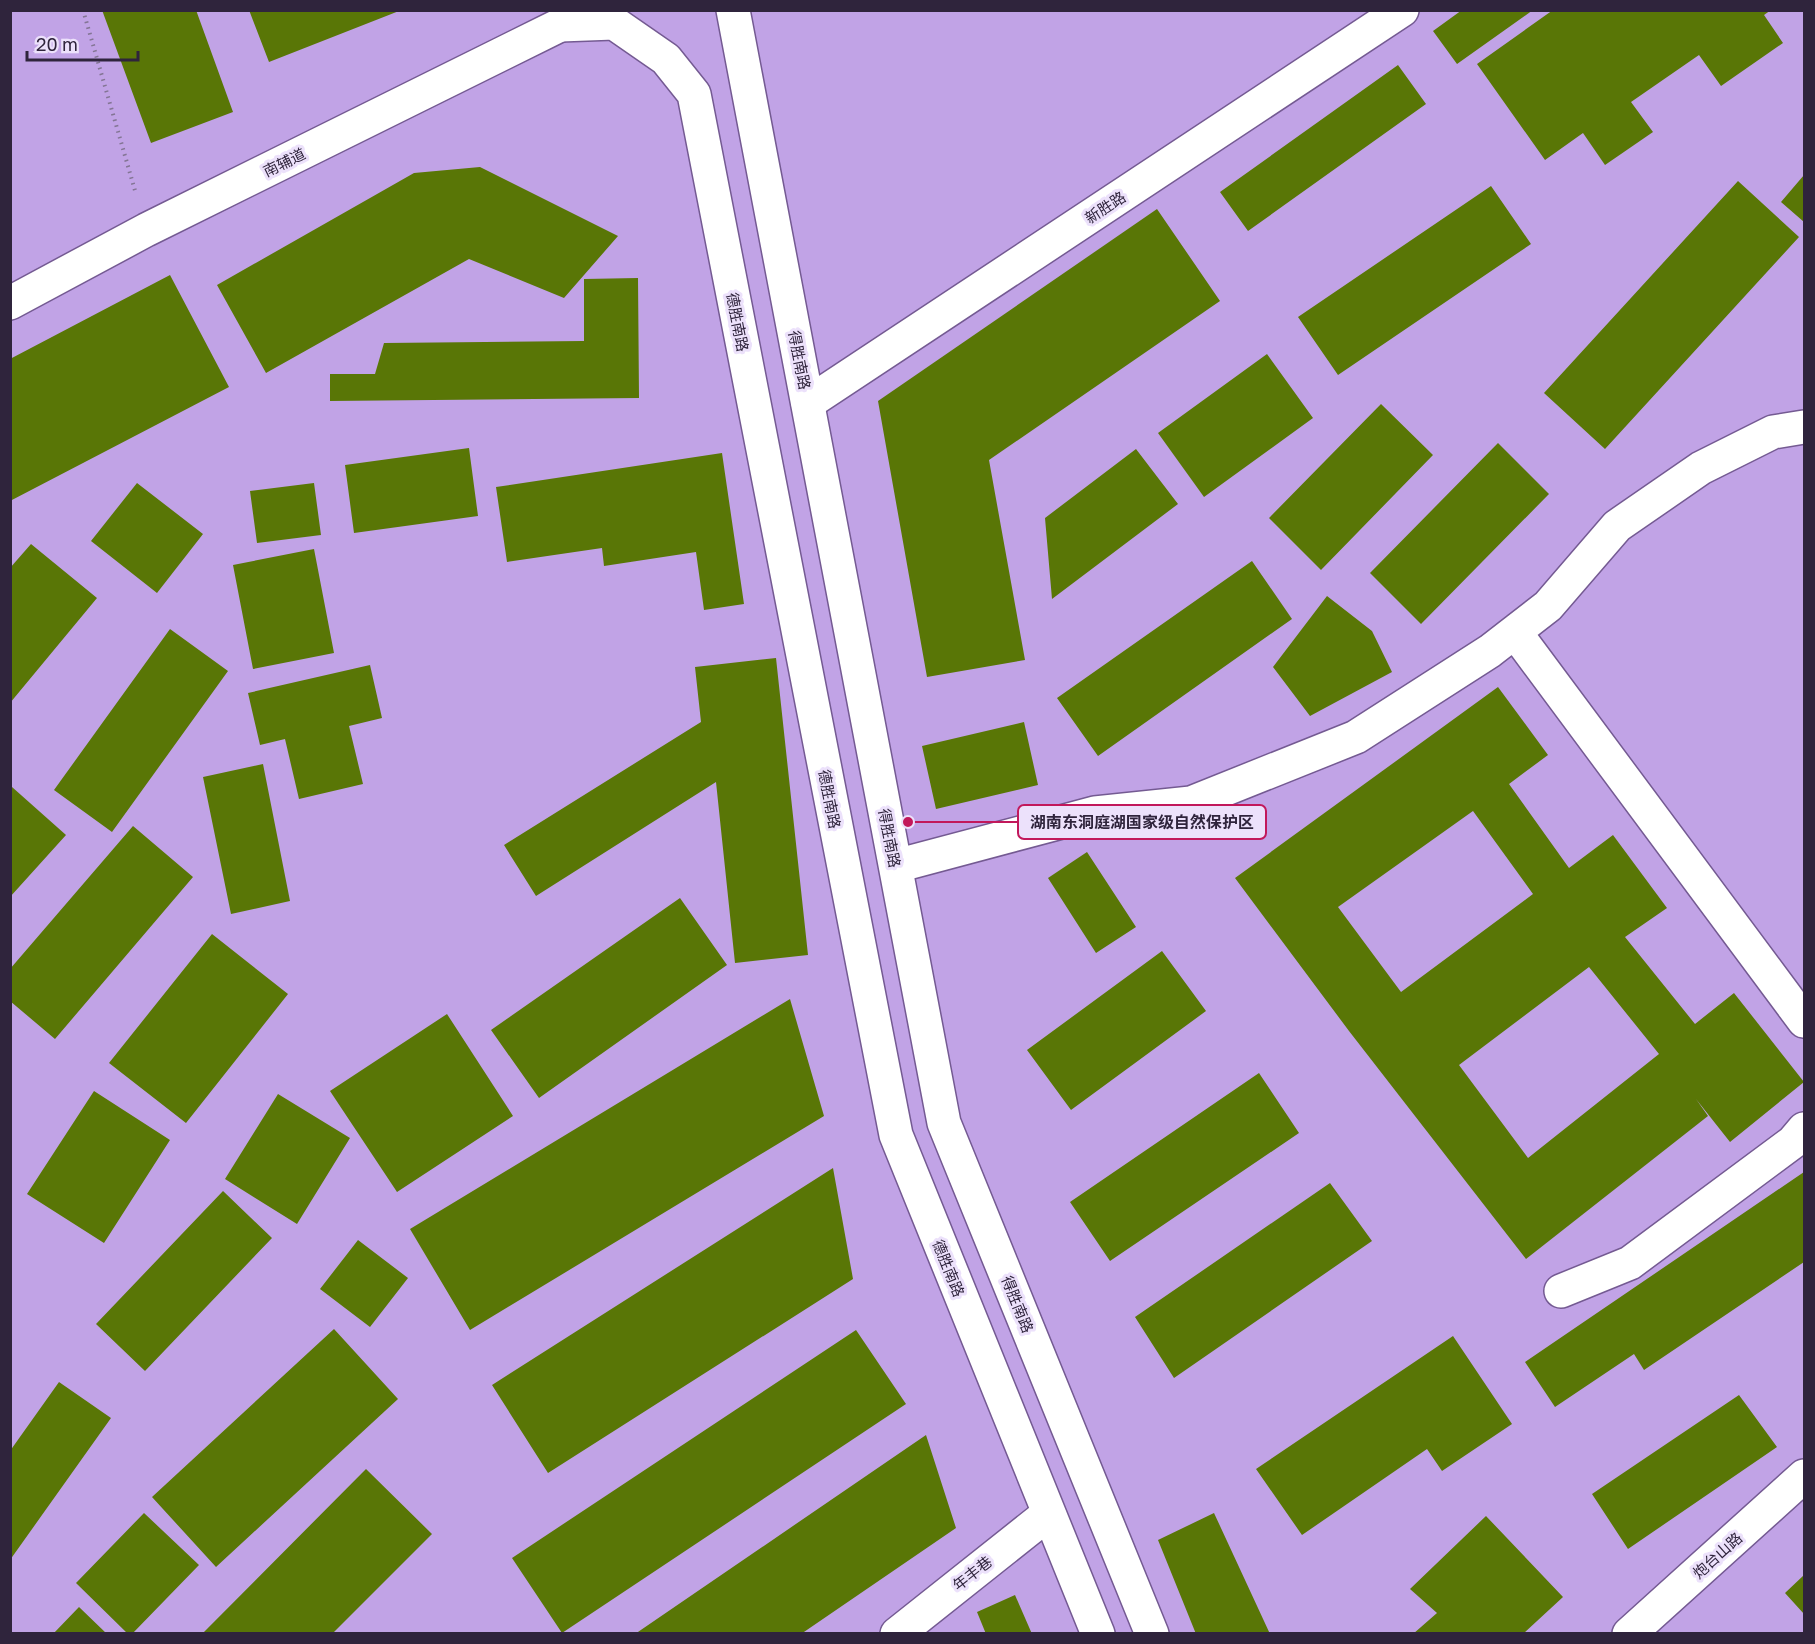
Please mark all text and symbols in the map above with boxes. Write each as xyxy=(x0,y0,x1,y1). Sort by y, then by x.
scale bar xyxy=(27,24,138,62)
text: 20 m xyxy=(36,33,78,55)
street label: 南辅道 xyxy=(260,144,308,180)
street label: 新胜路 xyxy=(1081,187,1129,227)
street label: 德胜南路 xyxy=(723,291,753,353)
street label: 得胜南路 xyxy=(785,329,815,391)
street label: 德胜南路 xyxy=(815,768,845,830)
callout: 湖南东洞庭湖国家级自然保护区 xyxy=(1018,805,1266,839)
street label: 得胜南路 xyxy=(875,807,905,869)
text: 湖南东洞庭湖国家级自然保护区 xyxy=(1030,812,1254,832)
street label: 德胜南路 xyxy=(929,1237,969,1299)
street label: 得胜南路 xyxy=(998,1273,1038,1335)
street label: 炮台山路 xyxy=(1689,1528,1745,1582)
street label: 年丰巷 xyxy=(949,1552,995,1594)

